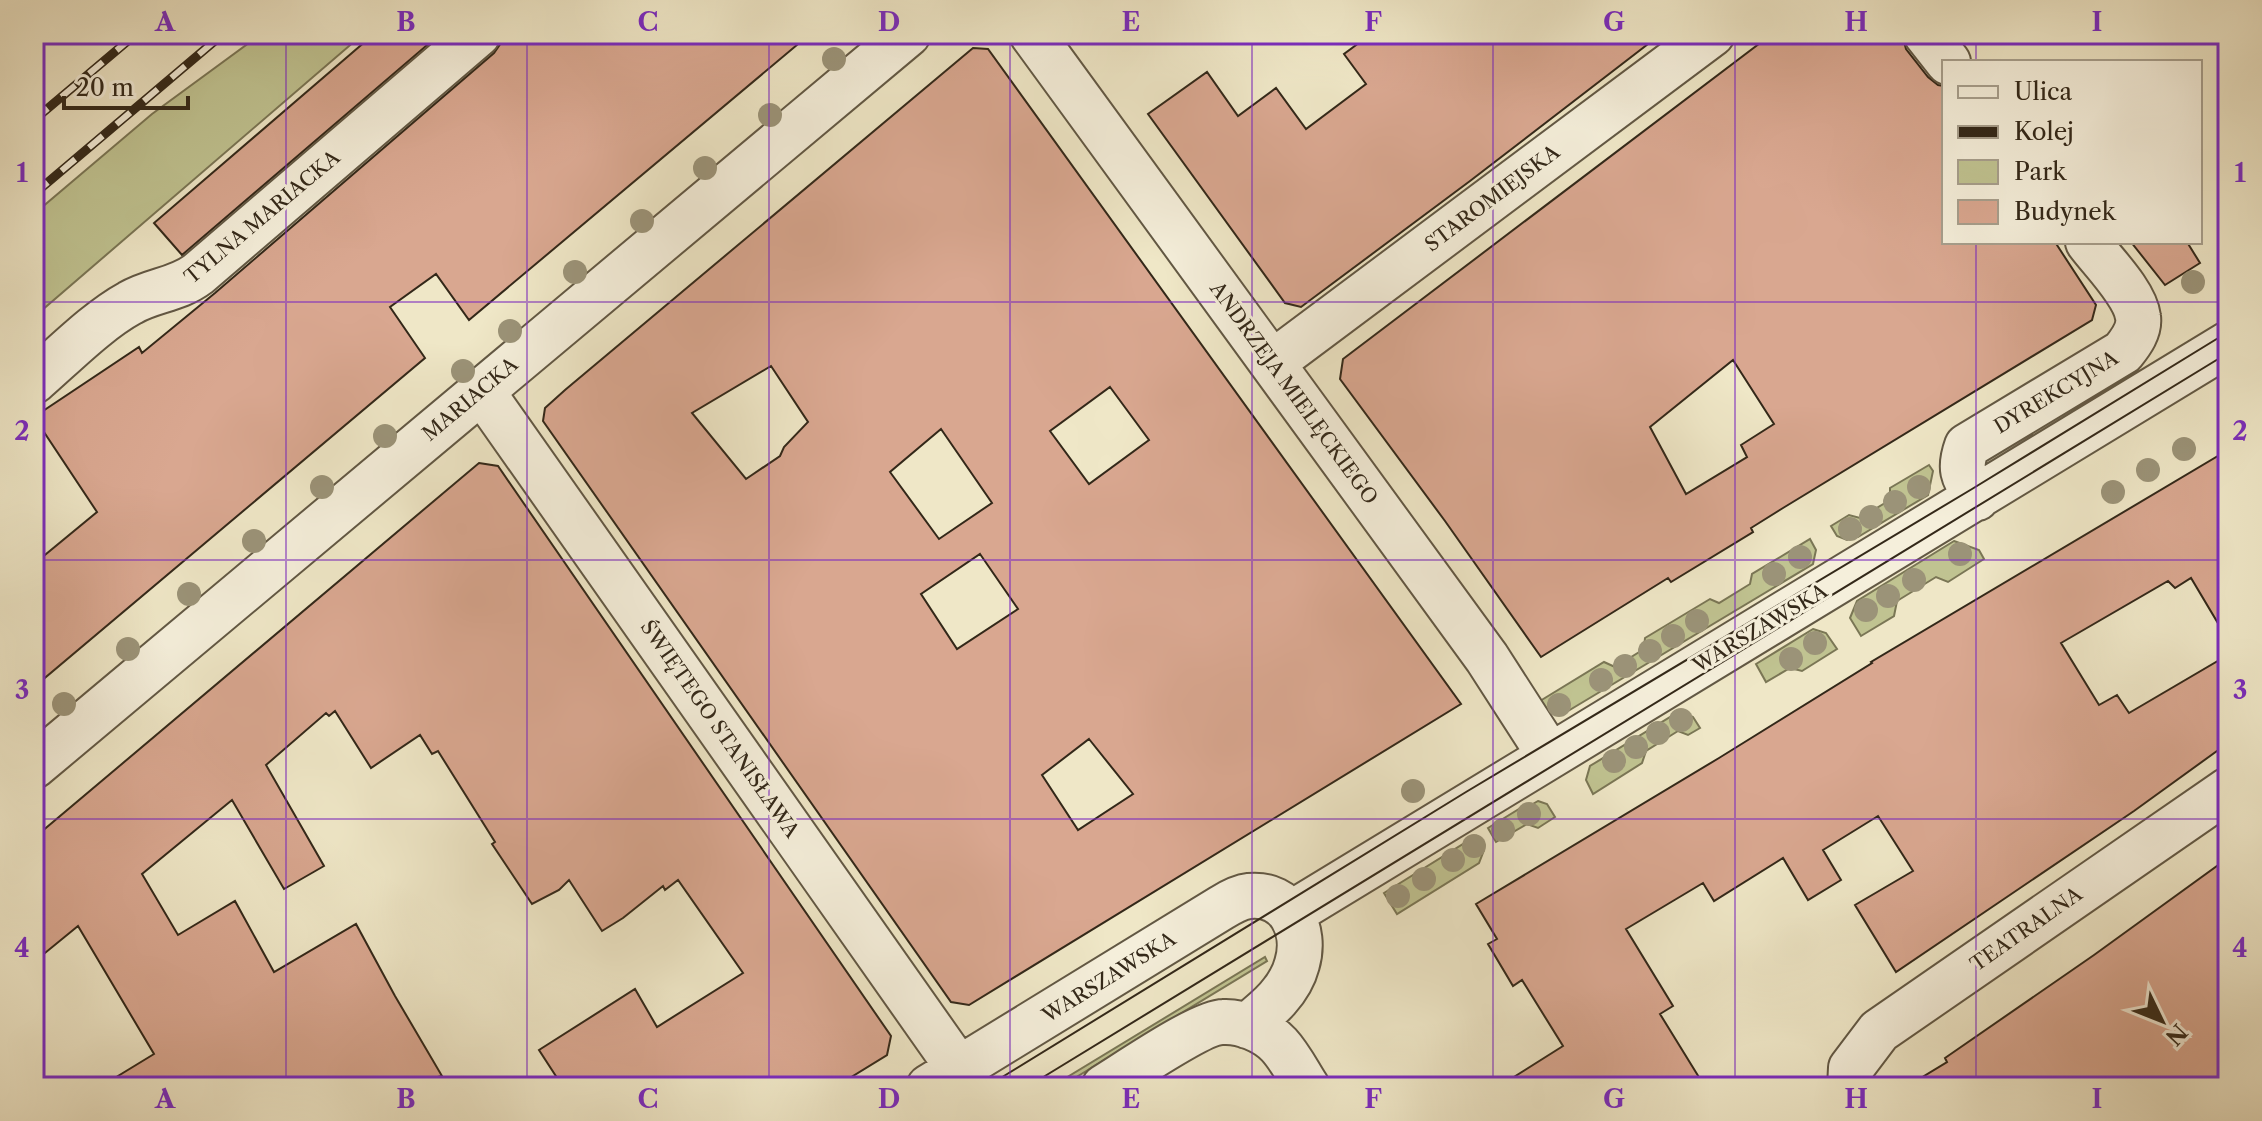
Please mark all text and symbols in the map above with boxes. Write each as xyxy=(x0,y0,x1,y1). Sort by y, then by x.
text: A xyxy=(154,6,176,38)
text: B xyxy=(396,6,416,38)
text: C xyxy=(638,6,658,38)
text: D xyxy=(878,6,900,38)
text: E xyxy=(1122,6,1140,38)
text: F xyxy=(1364,6,1382,38)
text: G xyxy=(1603,6,1625,38)
text: H xyxy=(1844,6,1868,38)
text: I xyxy=(2092,6,2102,38)
scale bar xyxy=(64,60,188,110)
legend xyxy=(1942,60,2202,244)
text: 20 m xyxy=(76,73,134,102)
text: Ulica xyxy=(2014,77,2073,106)
text: Kolej xyxy=(2014,117,2074,146)
street label: STAROMIEJSKA xyxy=(1420,139,1565,256)
street label: TYLNA MARIACKA xyxy=(180,144,345,289)
text: 1 xyxy=(16,157,28,189)
text: Park xyxy=(2014,157,2067,186)
text: 1 xyxy=(2234,157,2246,189)
text: Budynek xyxy=(2014,197,2117,226)
street label: ANDRZEJA MIELĘCKIEGO xyxy=(1205,276,1383,509)
street label: DYREKCYJNA xyxy=(1990,345,2123,438)
street label: MARIACKA xyxy=(417,351,523,446)
text: 2 xyxy=(14,415,30,447)
text: 2 xyxy=(2232,415,2248,447)
street label: WARSZAWSKA xyxy=(1688,578,1833,678)
street label: ŚWIĘTEGO STANISŁAWA xyxy=(636,615,806,843)
text: 3 xyxy=(15,674,29,706)
text: 3 xyxy=(2233,674,2247,706)
street label: TEATRALNA xyxy=(1966,881,2087,976)
street label: WARSZAWSKA xyxy=(1037,926,1181,1028)
text: 4 xyxy=(14,932,30,964)
text: 4 xyxy=(2232,932,2248,964)
north arrow xyxy=(2122,981,2202,1061)
text: N xyxy=(2160,1018,2193,1050)
text: A xyxy=(154,1083,176,1115)
text: B xyxy=(396,1083,416,1115)
text: C xyxy=(638,1083,658,1115)
text: D xyxy=(878,1083,900,1115)
text: E xyxy=(1122,1083,1140,1115)
text: F xyxy=(1364,1083,1382,1115)
text: G xyxy=(1603,1083,1625,1115)
text: H xyxy=(1844,1083,1868,1115)
text: I xyxy=(2092,1083,2102,1115)

